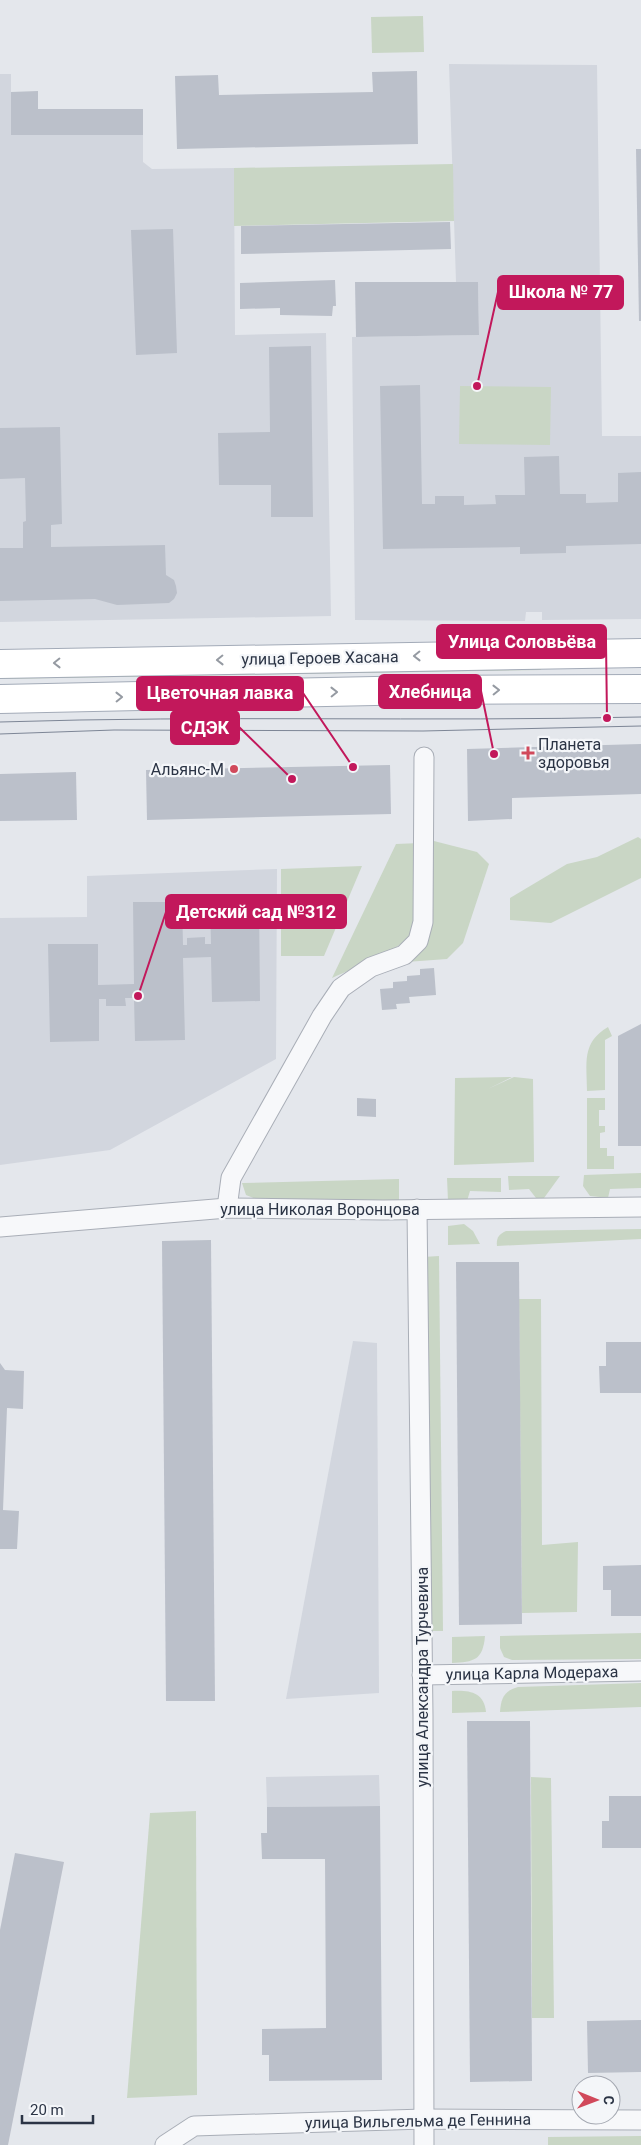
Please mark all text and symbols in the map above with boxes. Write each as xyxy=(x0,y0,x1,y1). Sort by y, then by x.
callout: Школа № 77 xyxy=(498,276,623,309)
text: Школа № 77 xyxy=(509,281,613,302)
callout: Улица Соловьёва xyxy=(437,625,606,658)
text: Улица Соловьёва xyxy=(448,631,596,652)
street label: улица Героев Хасана xyxy=(241,647,399,669)
one-way arrow xyxy=(413,651,421,661)
one-way arrow xyxy=(216,655,224,665)
one-way arrow xyxy=(53,658,61,668)
callout: Хлебница xyxy=(379,675,481,708)
callout: Цветочная лавка xyxy=(137,677,303,710)
text: Хлебница xyxy=(389,681,472,702)
text: Цветочная лавка xyxy=(147,682,294,703)
one-way arrow xyxy=(492,684,500,695)
one-way arrow xyxy=(330,687,338,698)
one-way arrow xyxy=(115,692,123,702)
callout: СДЭК xyxy=(171,711,239,744)
text: СДЭК xyxy=(181,717,230,738)
place label: Планета здоровья xyxy=(538,735,610,772)
marker: Планета здоровья xyxy=(522,747,534,759)
place label: Альянс-М xyxy=(151,760,224,779)
marker: Альянс-М xyxy=(228,763,240,775)
callout: Детский сад №312 xyxy=(166,895,346,928)
text: Детский сад №312 xyxy=(176,901,336,922)
street label: улица Николая Воронцова xyxy=(220,1200,420,1219)
street label: улица Александра Турчевича xyxy=(413,1567,432,1787)
street label: улица Карла Модераха xyxy=(446,1662,618,1684)
north arrow xyxy=(571,2075,621,2125)
scale bar xyxy=(22,2092,94,2124)
text: С xyxy=(601,2096,617,2105)
text: 20 m xyxy=(30,2101,64,2119)
street label: улица Вильгельма де Геннина xyxy=(305,2110,531,2132)

